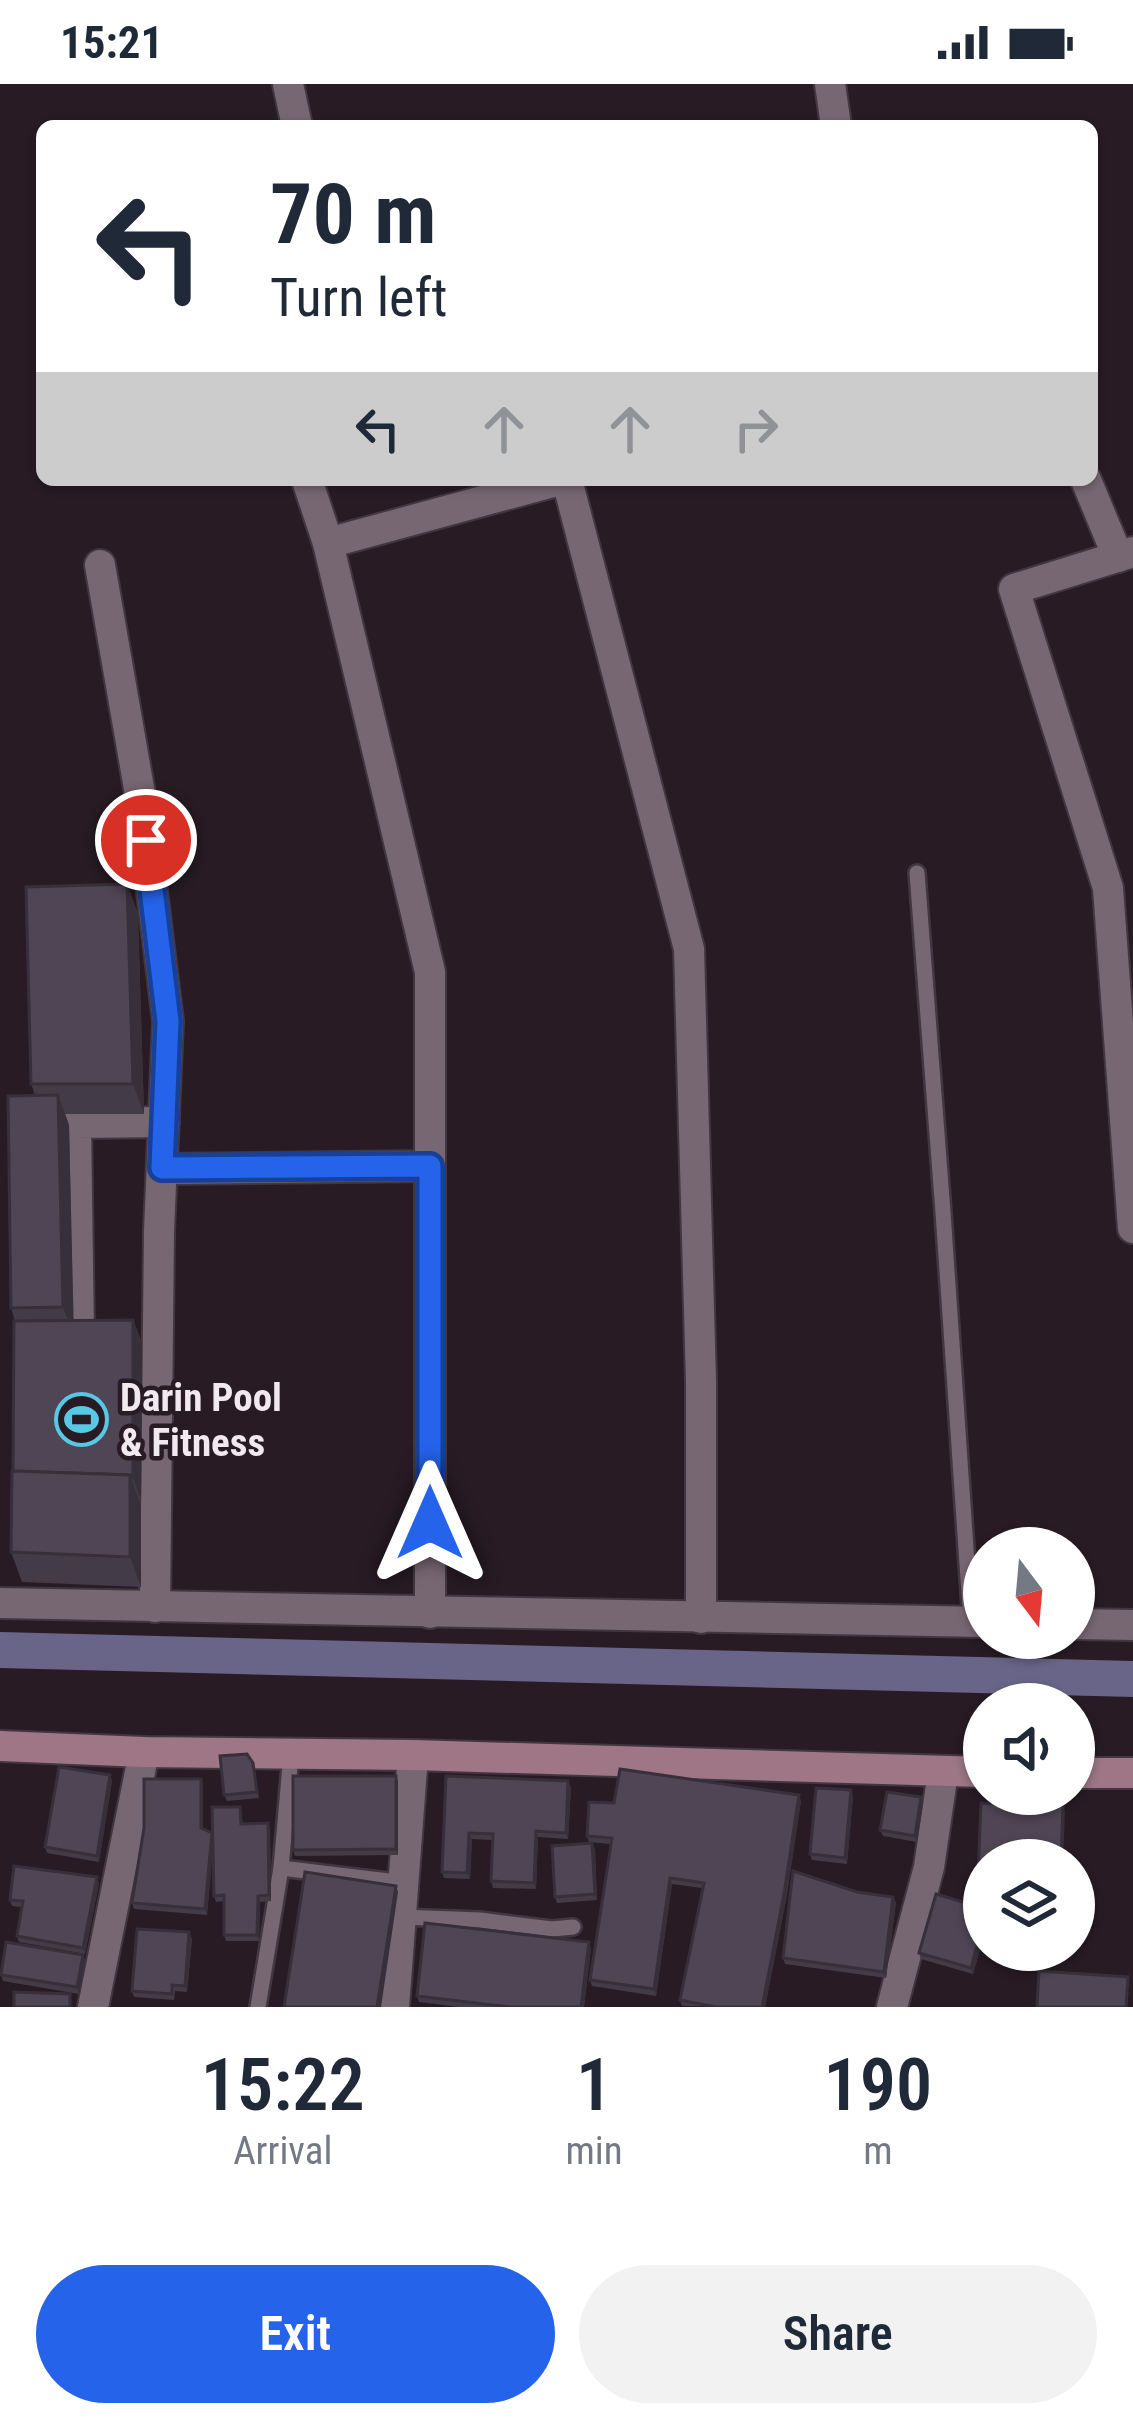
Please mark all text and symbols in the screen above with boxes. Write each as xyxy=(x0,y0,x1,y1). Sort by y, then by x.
text: 15:21 xyxy=(60,16,163,69)
text: 70 m xyxy=(270,165,437,264)
icon: left xyxy=(72,168,228,324)
text: Turn left xyxy=(270,266,447,329)
icon: left xyxy=(345,396,411,462)
icon: ahead xyxy=(471,396,537,462)
icon: ahead xyxy=(597,396,663,462)
icon: right xyxy=(723,396,789,462)
pin xyxy=(95,789,197,891)
icon: arrive xyxy=(113,807,179,873)
place label: Darin Pool & Fitness xyxy=(120,1375,282,1466)
sports icon: Darin Pool & Fitness xyxy=(53,1392,109,1448)
position arrow xyxy=(367,1460,493,1586)
north arrow xyxy=(963,1527,1095,1659)
map controls xyxy=(963,1527,1095,1971)
button: sound xyxy=(963,1683,1095,1815)
button: layers xyxy=(963,1839,1095,1971)
text: 15:22 xyxy=(201,2043,365,2128)
text: 1 xyxy=(576,2043,612,2128)
text: 190 xyxy=(824,2043,932,2128)
text: Arrival xyxy=(233,2128,332,2174)
text: min xyxy=(566,2128,623,2174)
text: m xyxy=(863,2128,893,2174)
button: Exit xyxy=(36,2265,555,2403)
button: Share xyxy=(579,2265,1097,2403)

